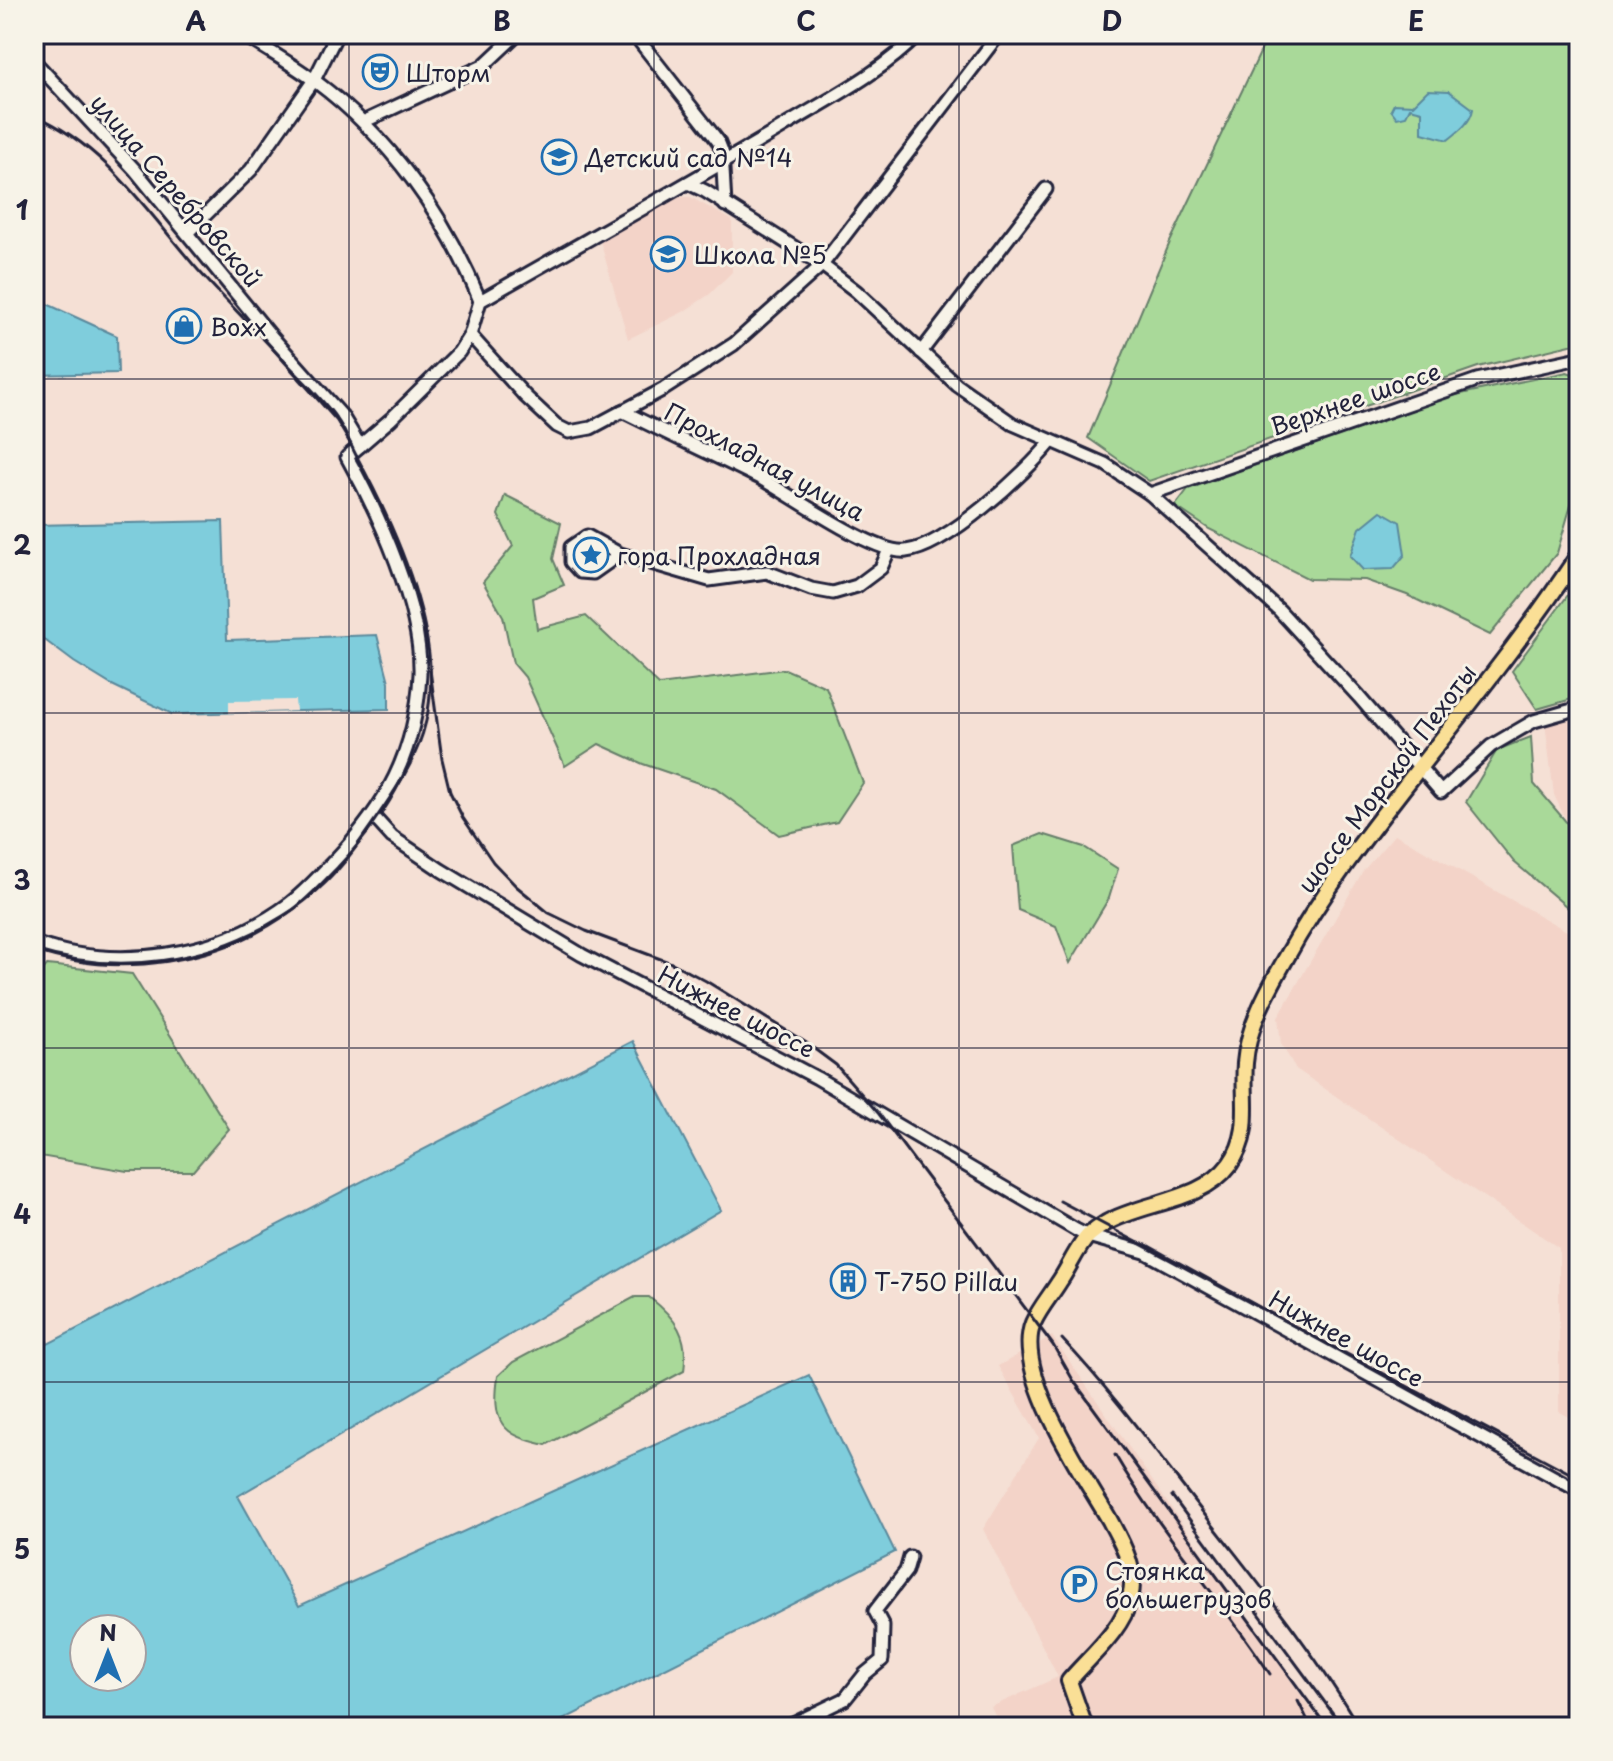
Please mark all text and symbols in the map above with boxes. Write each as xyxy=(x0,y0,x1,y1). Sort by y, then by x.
text: A xyxy=(186,1,206,40)
text: B xyxy=(493,1,511,40)
text: C xyxy=(796,1,816,40)
text: D xyxy=(1102,1,1122,40)
text: E xyxy=(1408,1,1424,40)
theatre icon: Шторм xyxy=(361,53,399,91)
place label: Шторм xyxy=(406,54,490,90)
street label: улица Серебровской xyxy=(83,85,271,295)
school or university icon: Детский сад №14 xyxy=(540,138,578,176)
place label: Детский сад №14 xyxy=(584,139,792,175)
text: 1 xyxy=(16,190,28,229)
school or university icon: Школа №5 xyxy=(649,235,687,273)
place label: Школа №5 xyxy=(694,236,827,272)
shop icon: Boxx xyxy=(165,307,203,345)
place label: Boxx xyxy=(210,308,267,344)
street label: Верхнее шоссе xyxy=(1265,352,1445,444)
street label: Прохладная улица xyxy=(658,393,872,529)
text: 2 xyxy=(13,525,31,564)
place icon: гора Прохладная xyxy=(572,536,610,574)
place label: гора Прохладная xyxy=(617,537,821,573)
street label: шоссе Морской Пехоты xyxy=(1288,656,1484,900)
text: 3 xyxy=(13,860,31,899)
street label: Нижнее шоссе xyxy=(652,956,822,1066)
text: 4 xyxy=(13,1194,31,1233)
building icon: T-750 Pillau xyxy=(829,1262,867,1300)
place label: T-750 Pillau xyxy=(874,1263,1018,1299)
street label: Нижнее шоссе xyxy=(1263,1280,1431,1396)
text: 5 xyxy=(14,1529,30,1568)
place label: Стоянка большегрузов xyxy=(1105,1552,1272,1616)
parking icon: Стоянка большегрузов xyxy=(1060,1565,1098,1603)
north arrow xyxy=(68,1613,148,1693)
text: N xyxy=(99,1615,117,1648)

